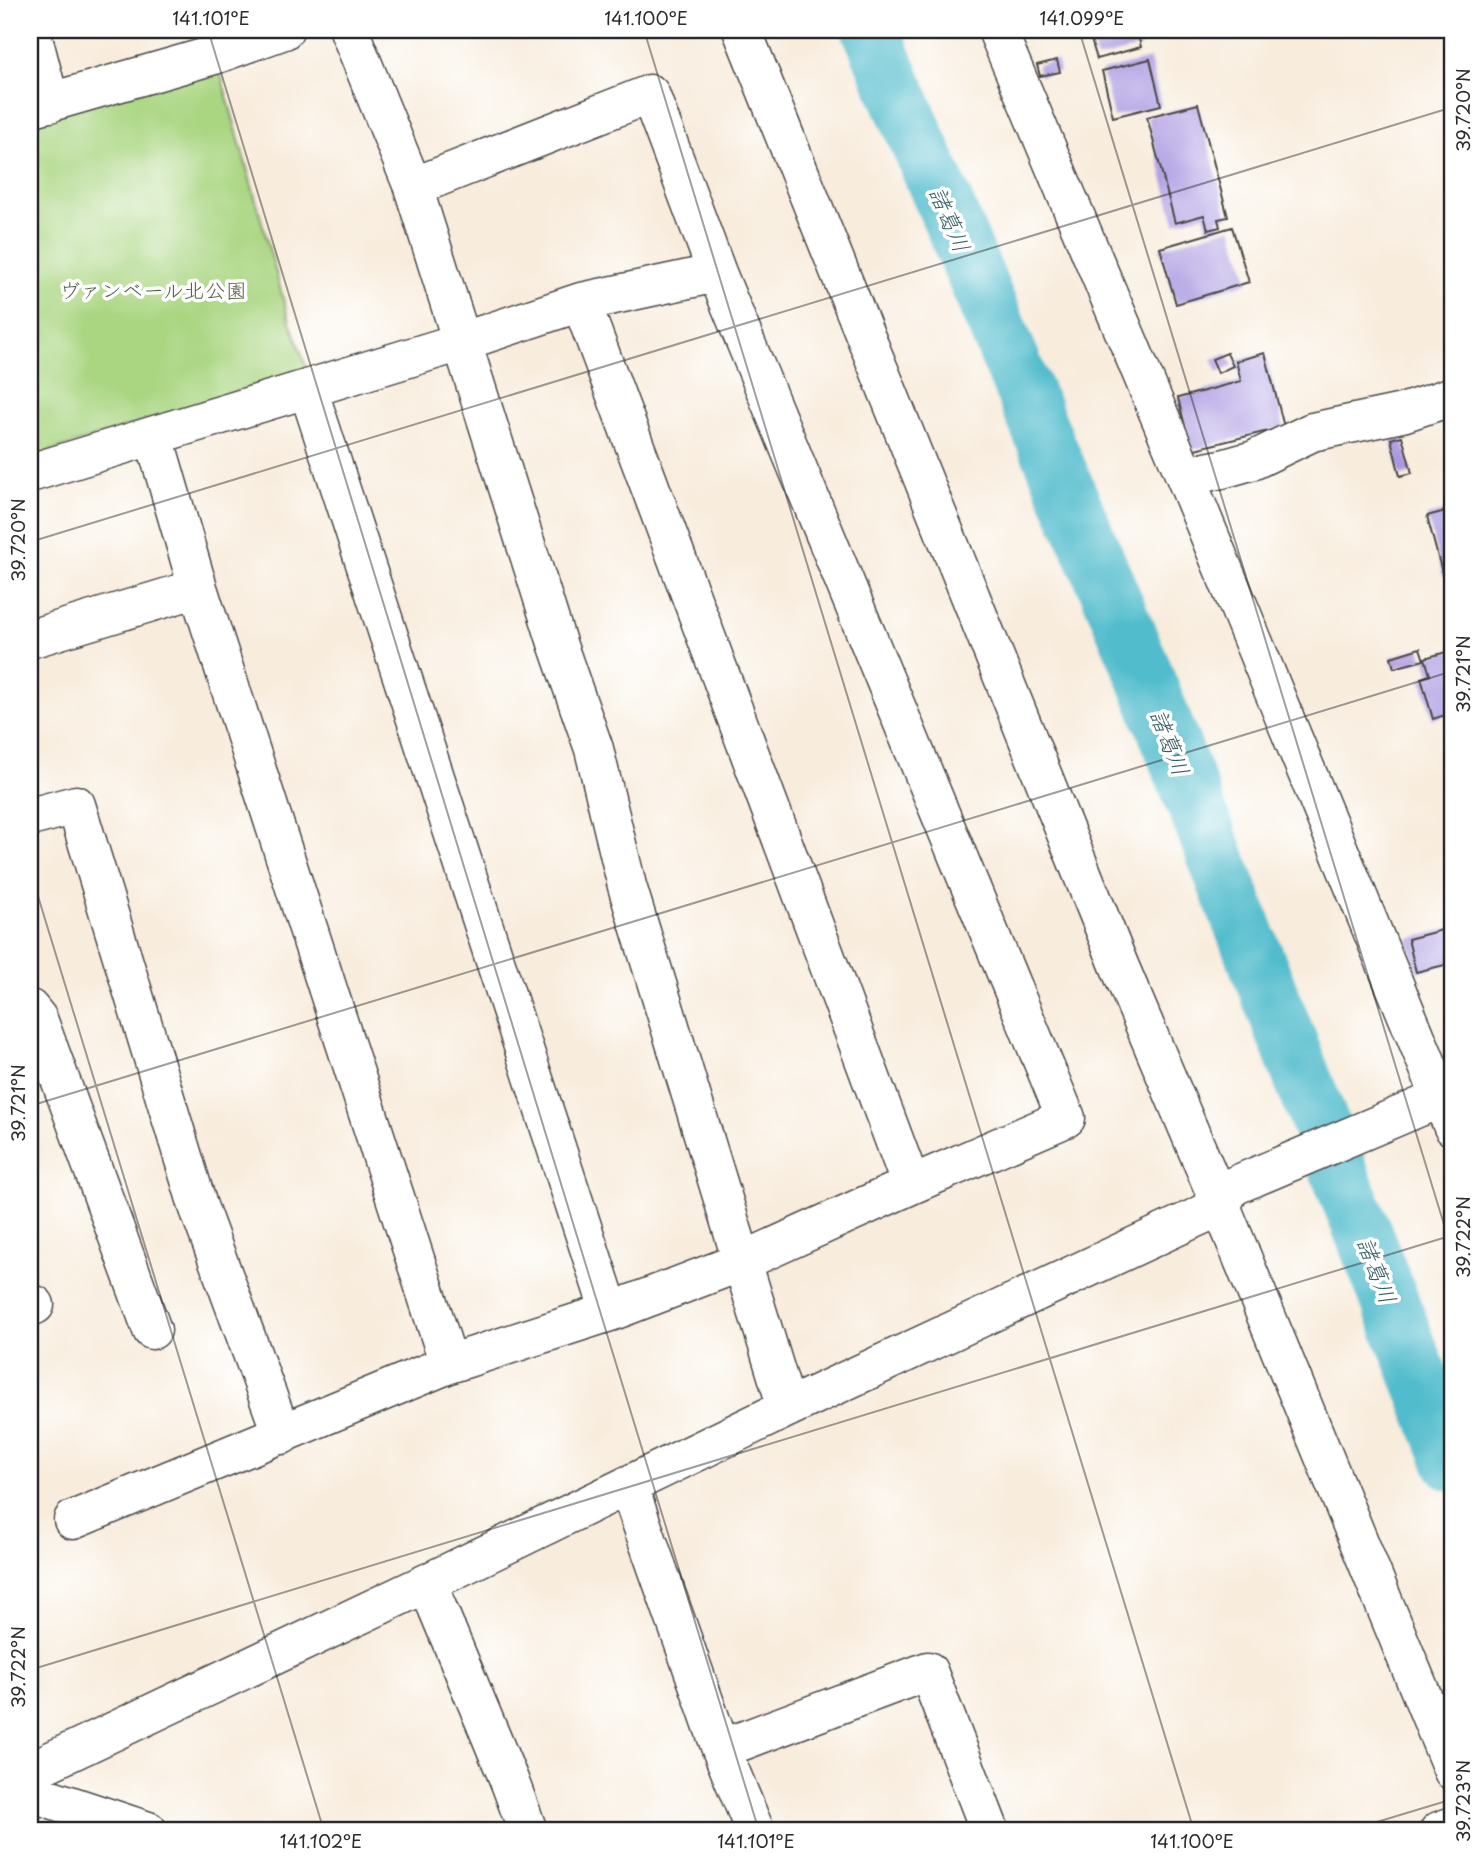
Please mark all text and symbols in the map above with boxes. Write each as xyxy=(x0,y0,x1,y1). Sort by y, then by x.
text: 141.101°E xyxy=(172,4,250,31)
text: 141.100°E xyxy=(604,4,688,31)
text: 141.099°E xyxy=(1040,4,1124,31)
text: 39.720°N xyxy=(1449,68,1476,152)
water label: 諸葛川 xyxy=(921,180,981,258)
park label: ヴァンベール北公園 xyxy=(59,273,247,305)
text: 39.720°N xyxy=(4,498,31,582)
text: 39.721°N xyxy=(1449,635,1476,713)
water label: 諸葛川 xyxy=(1142,704,1200,780)
text: 39.721°N xyxy=(4,1064,31,1142)
text: 39.722°N xyxy=(1449,1196,1476,1278)
water label: 諸葛川 xyxy=(1349,1232,1407,1308)
text: 39.722°N xyxy=(4,1626,31,1708)
text: 39.723°N xyxy=(1449,1760,1476,1842)
text: 141.102°E xyxy=(280,1827,362,1854)
text: 141.101°E xyxy=(717,1827,795,1854)
text: 141.100°E xyxy=(1150,1827,1234,1854)

